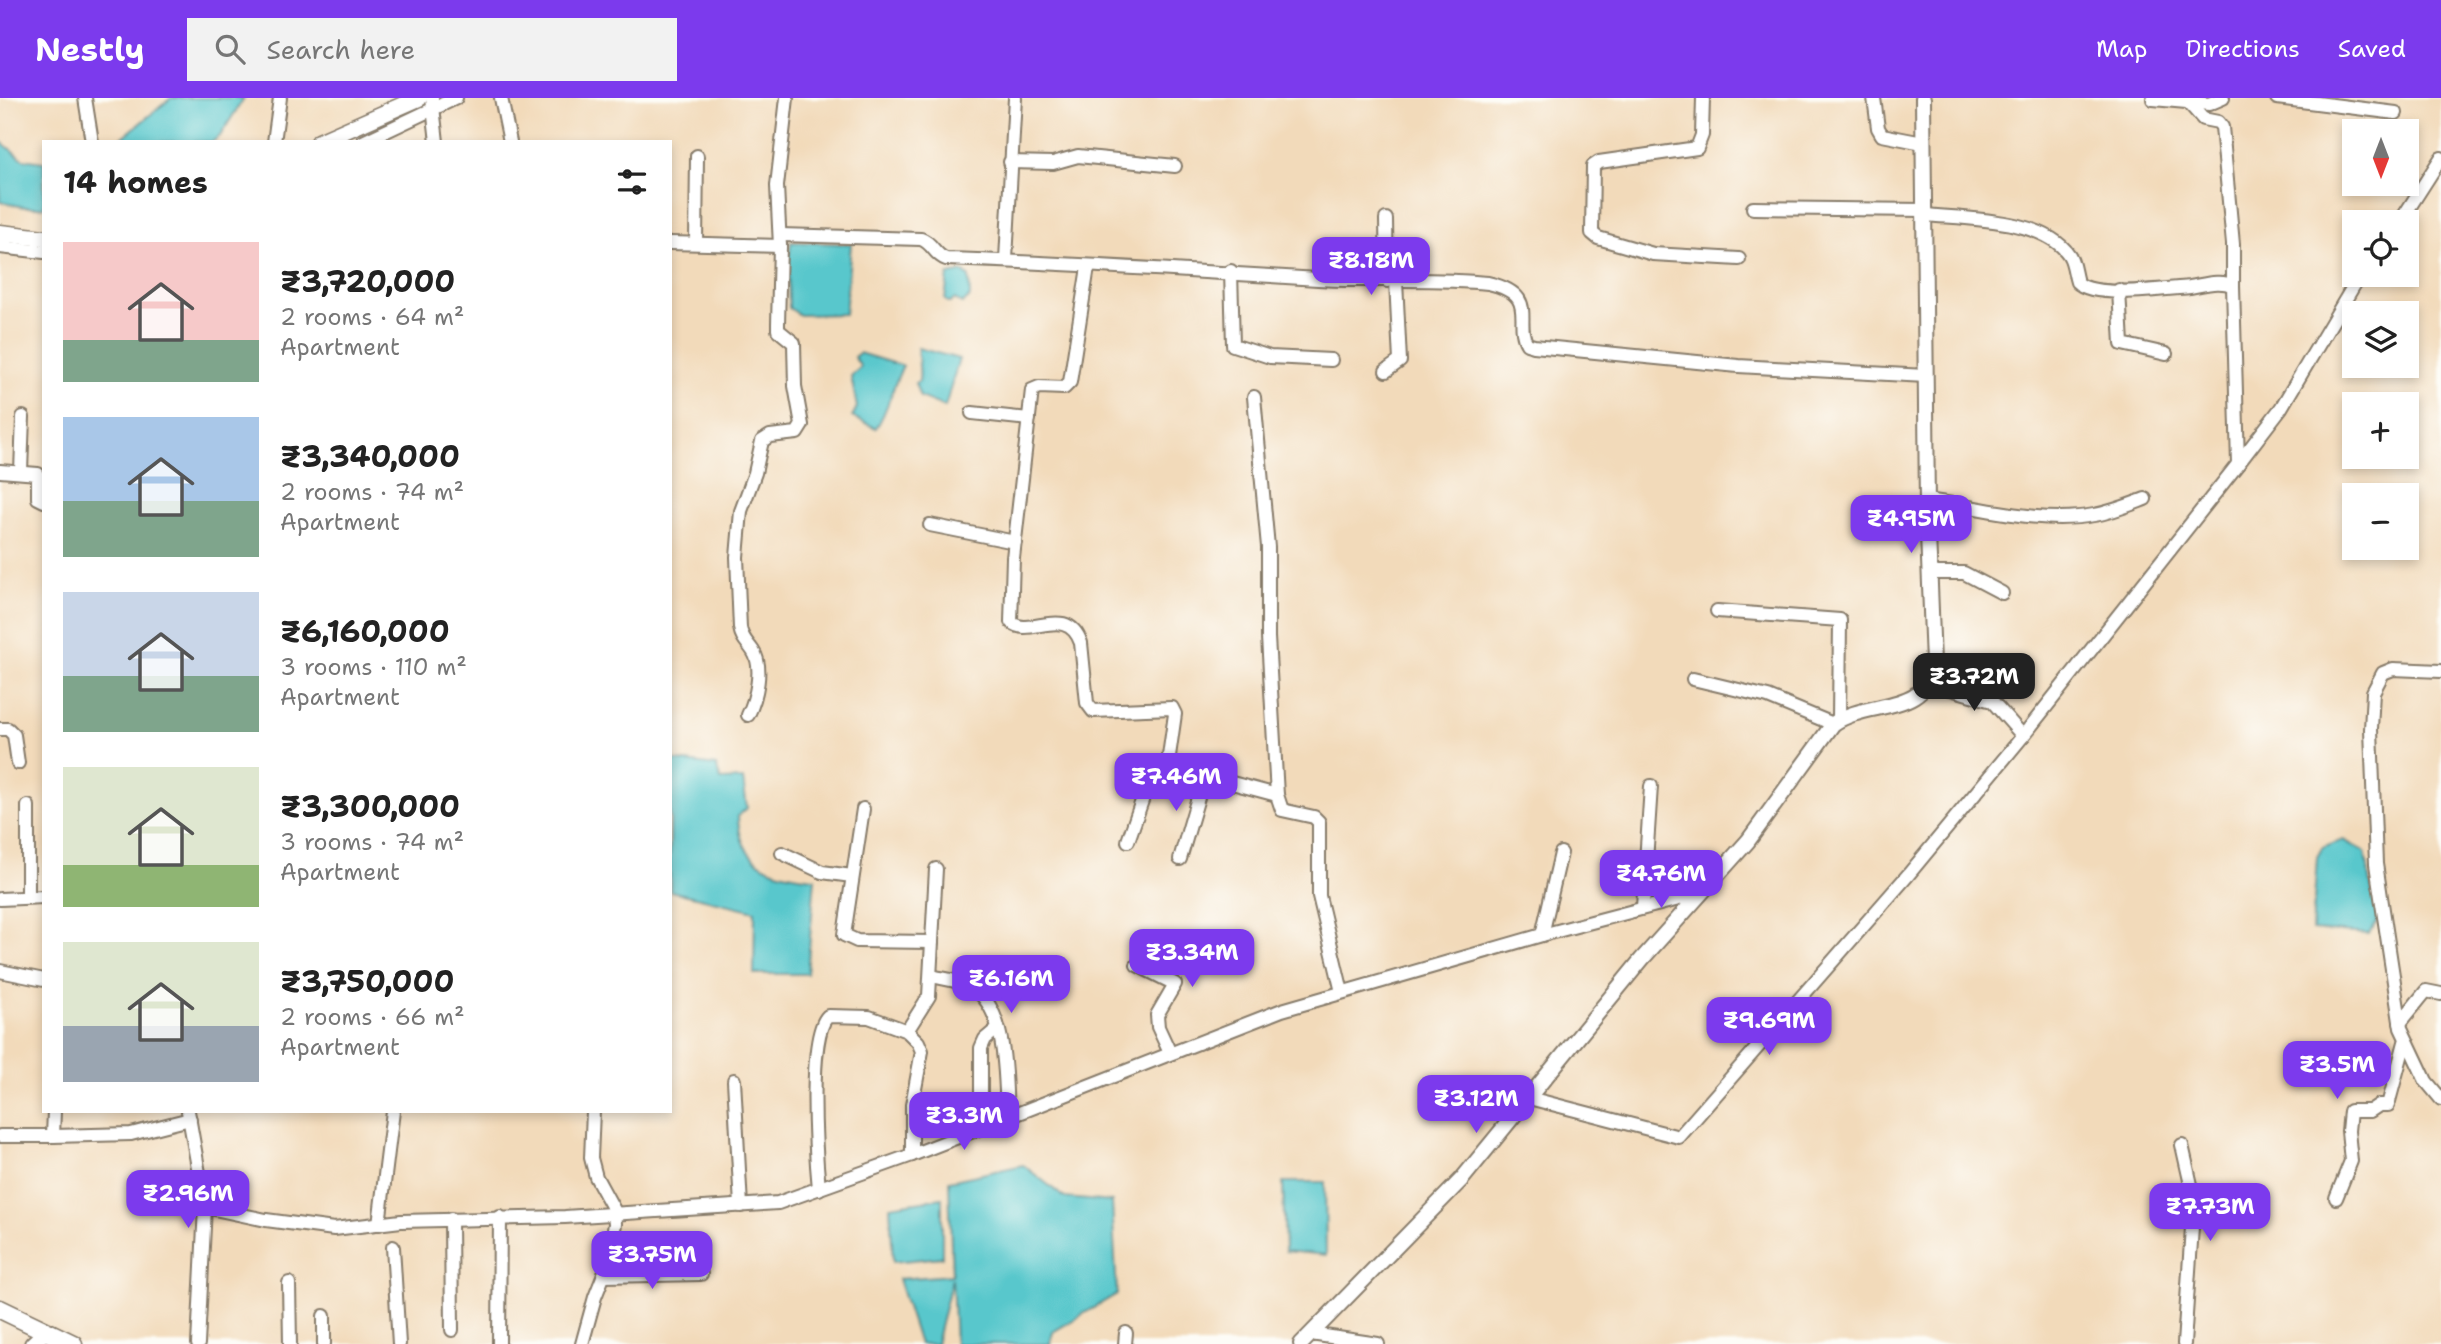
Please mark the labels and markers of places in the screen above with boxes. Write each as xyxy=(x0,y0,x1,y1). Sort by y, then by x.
pin: ₹8.18M xyxy=(1314,238,1428,297)
pin: ₹4.95M xyxy=(1854,496,1968,555)
pin: ₹3.72M xyxy=(1917,654,2031,713)
pin: ₹7.46M xyxy=(1119,754,1233,813)
pin: ₹4.76M xyxy=(1604,850,1718,910)
pin: ₹3.34M xyxy=(1135,930,1249,989)
pin: ₹6.16M xyxy=(954,956,1068,1015)
pin: ₹9.69M xyxy=(1712,998,1826,1057)
pin: ₹3.5M xyxy=(2288,1042,2386,1101)
pin: ₹3.12M xyxy=(1419,1076,1533,1135)
pin: ₹3.3M xyxy=(915,1093,1013,1152)
pin: ₹2.96M xyxy=(131,1170,245,1230)
pin: ₹7.73M xyxy=(2153,1184,2267,1243)
pin: ₹3.75M xyxy=(595,1232,709,1291)

